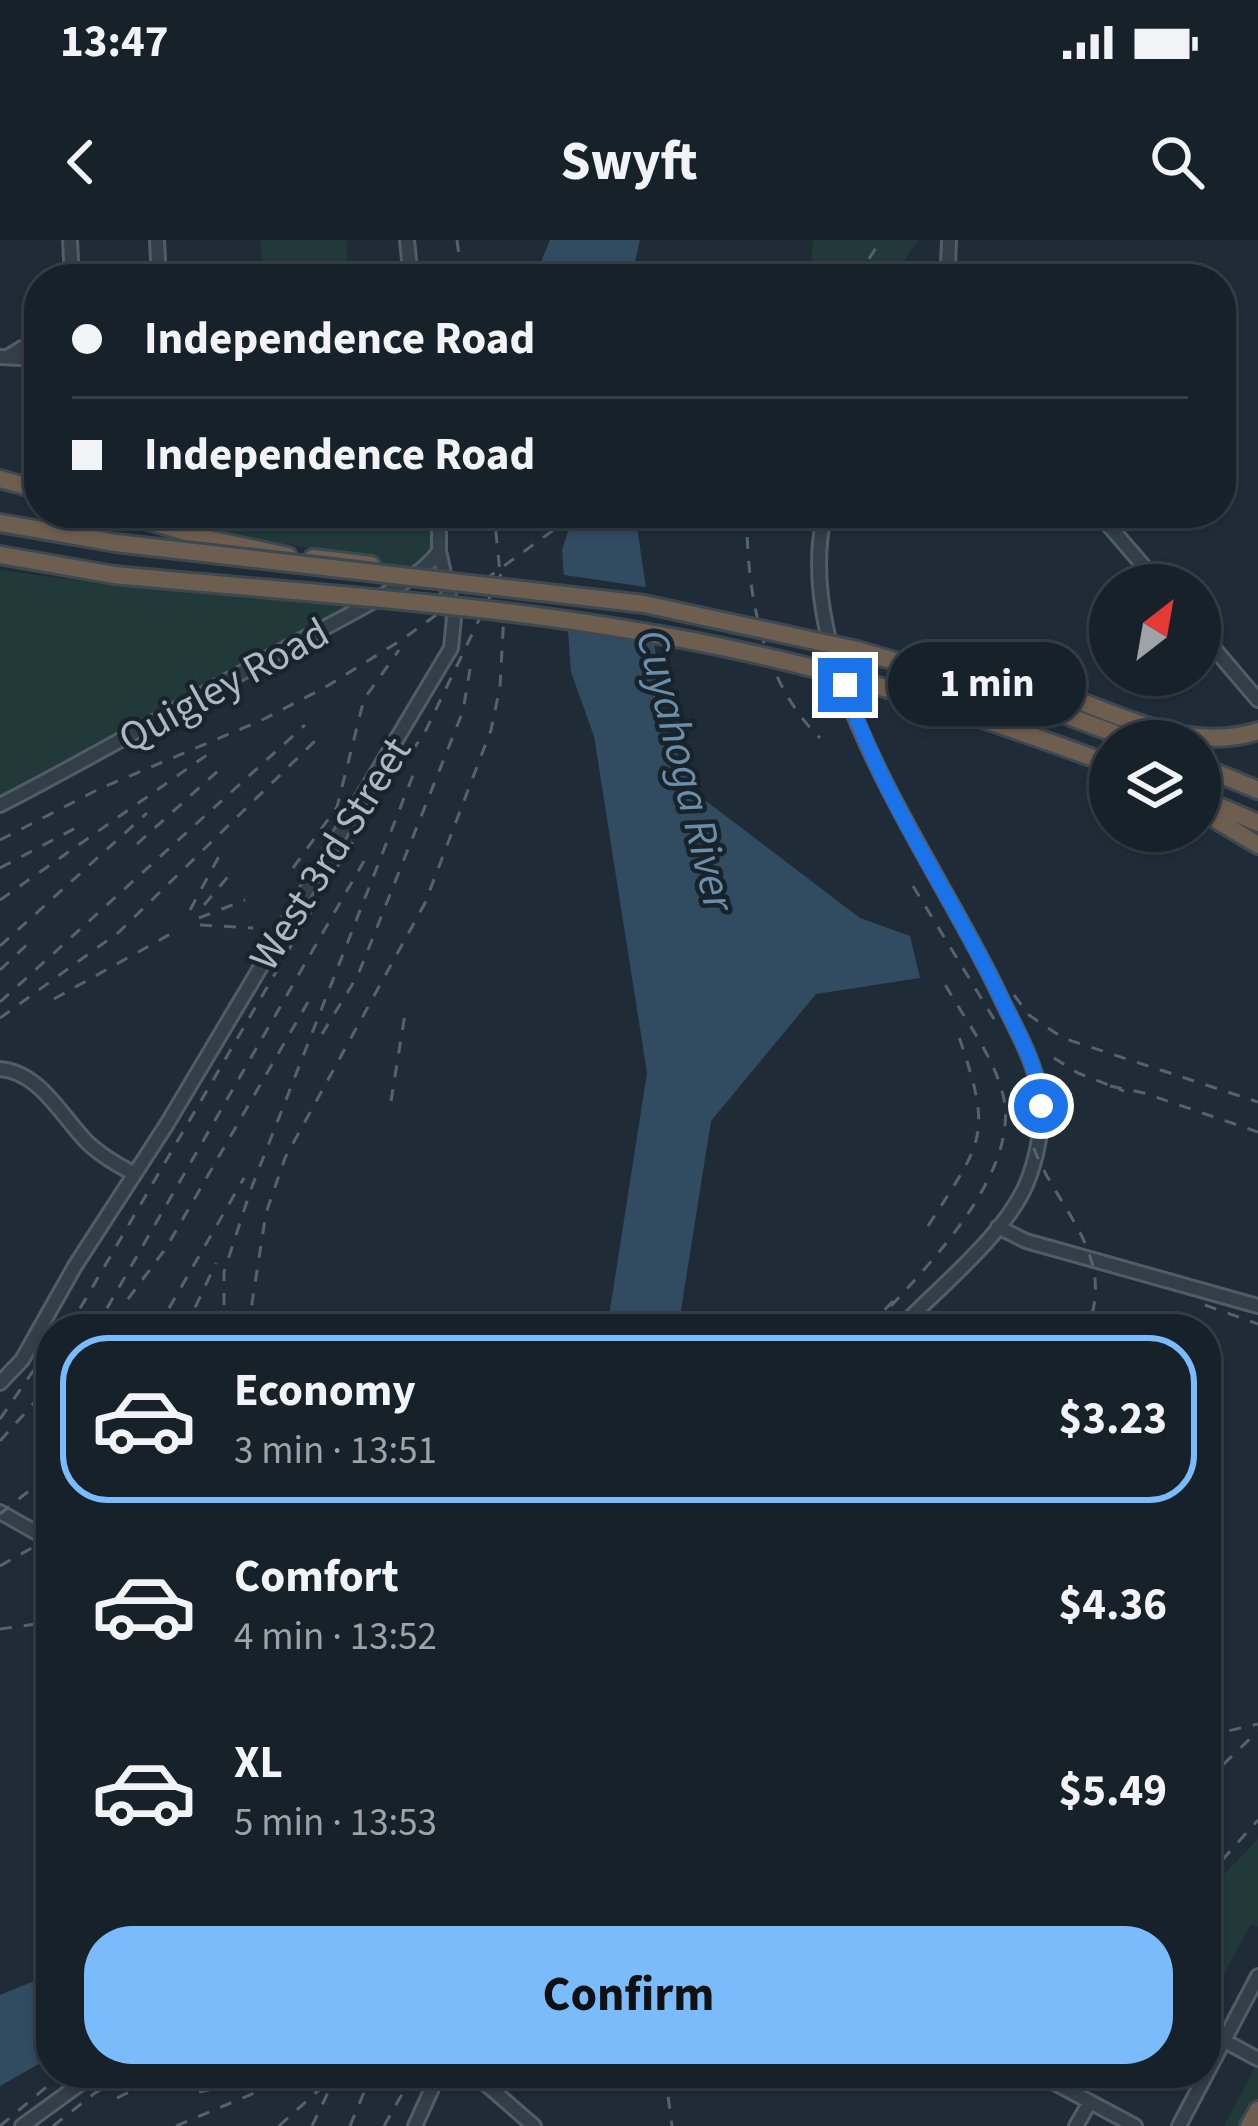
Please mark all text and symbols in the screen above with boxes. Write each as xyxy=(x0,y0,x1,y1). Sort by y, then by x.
text: 13:47 xyxy=(60,10,169,74)
text: Swyft xyxy=(560,124,698,201)
icon: back xyxy=(48,129,114,195)
icon: search xyxy=(1144,129,1210,195)
text: Independence Road xyxy=(144,307,535,371)
text: Independence Road xyxy=(144,423,535,487)
north arrow xyxy=(1089,564,1221,696)
map controls xyxy=(1089,564,1221,852)
street label: Quigley Road xyxy=(108,603,340,768)
water label: Cuyahoga River xyxy=(619,623,752,921)
callout: 1 min xyxy=(887,643,1085,727)
text: 1 min xyxy=(940,656,1034,712)
route end xyxy=(818,658,872,712)
button: layers xyxy=(1089,720,1221,852)
street label: West 3rd Street xyxy=(235,726,426,982)
route start xyxy=(1014,1079,1068,1133)
text: Economy xyxy=(234,1359,416,1423)
icon: car xyxy=(90,1365,198,1473)
text: $3.23 xyxy=(1058,1387,1167,1451)
text: 3 min · 13:51 xyxy=(234,1423,437,1479)
text: Comfort xyxy=(234,1545,399,1609)
icon: car xyxy=(90,1551,198,1659)
text: $4.36 xyxy=(1058,1573,1167,1637)
text: 4 min · 13:52 xyxy=(234,1609,437,1665)
text: XL xyxy=(234,1731,283,1795)
icon: car xyxy=(90,1737,198,1845)
text: $5.49 xyxy=(1058,1759,1167,1823)
text: 5 min · 13:53 xyxy=(234,1795,437,1851)
button: Confirm xyxy=(84,1926,1173,2064)

